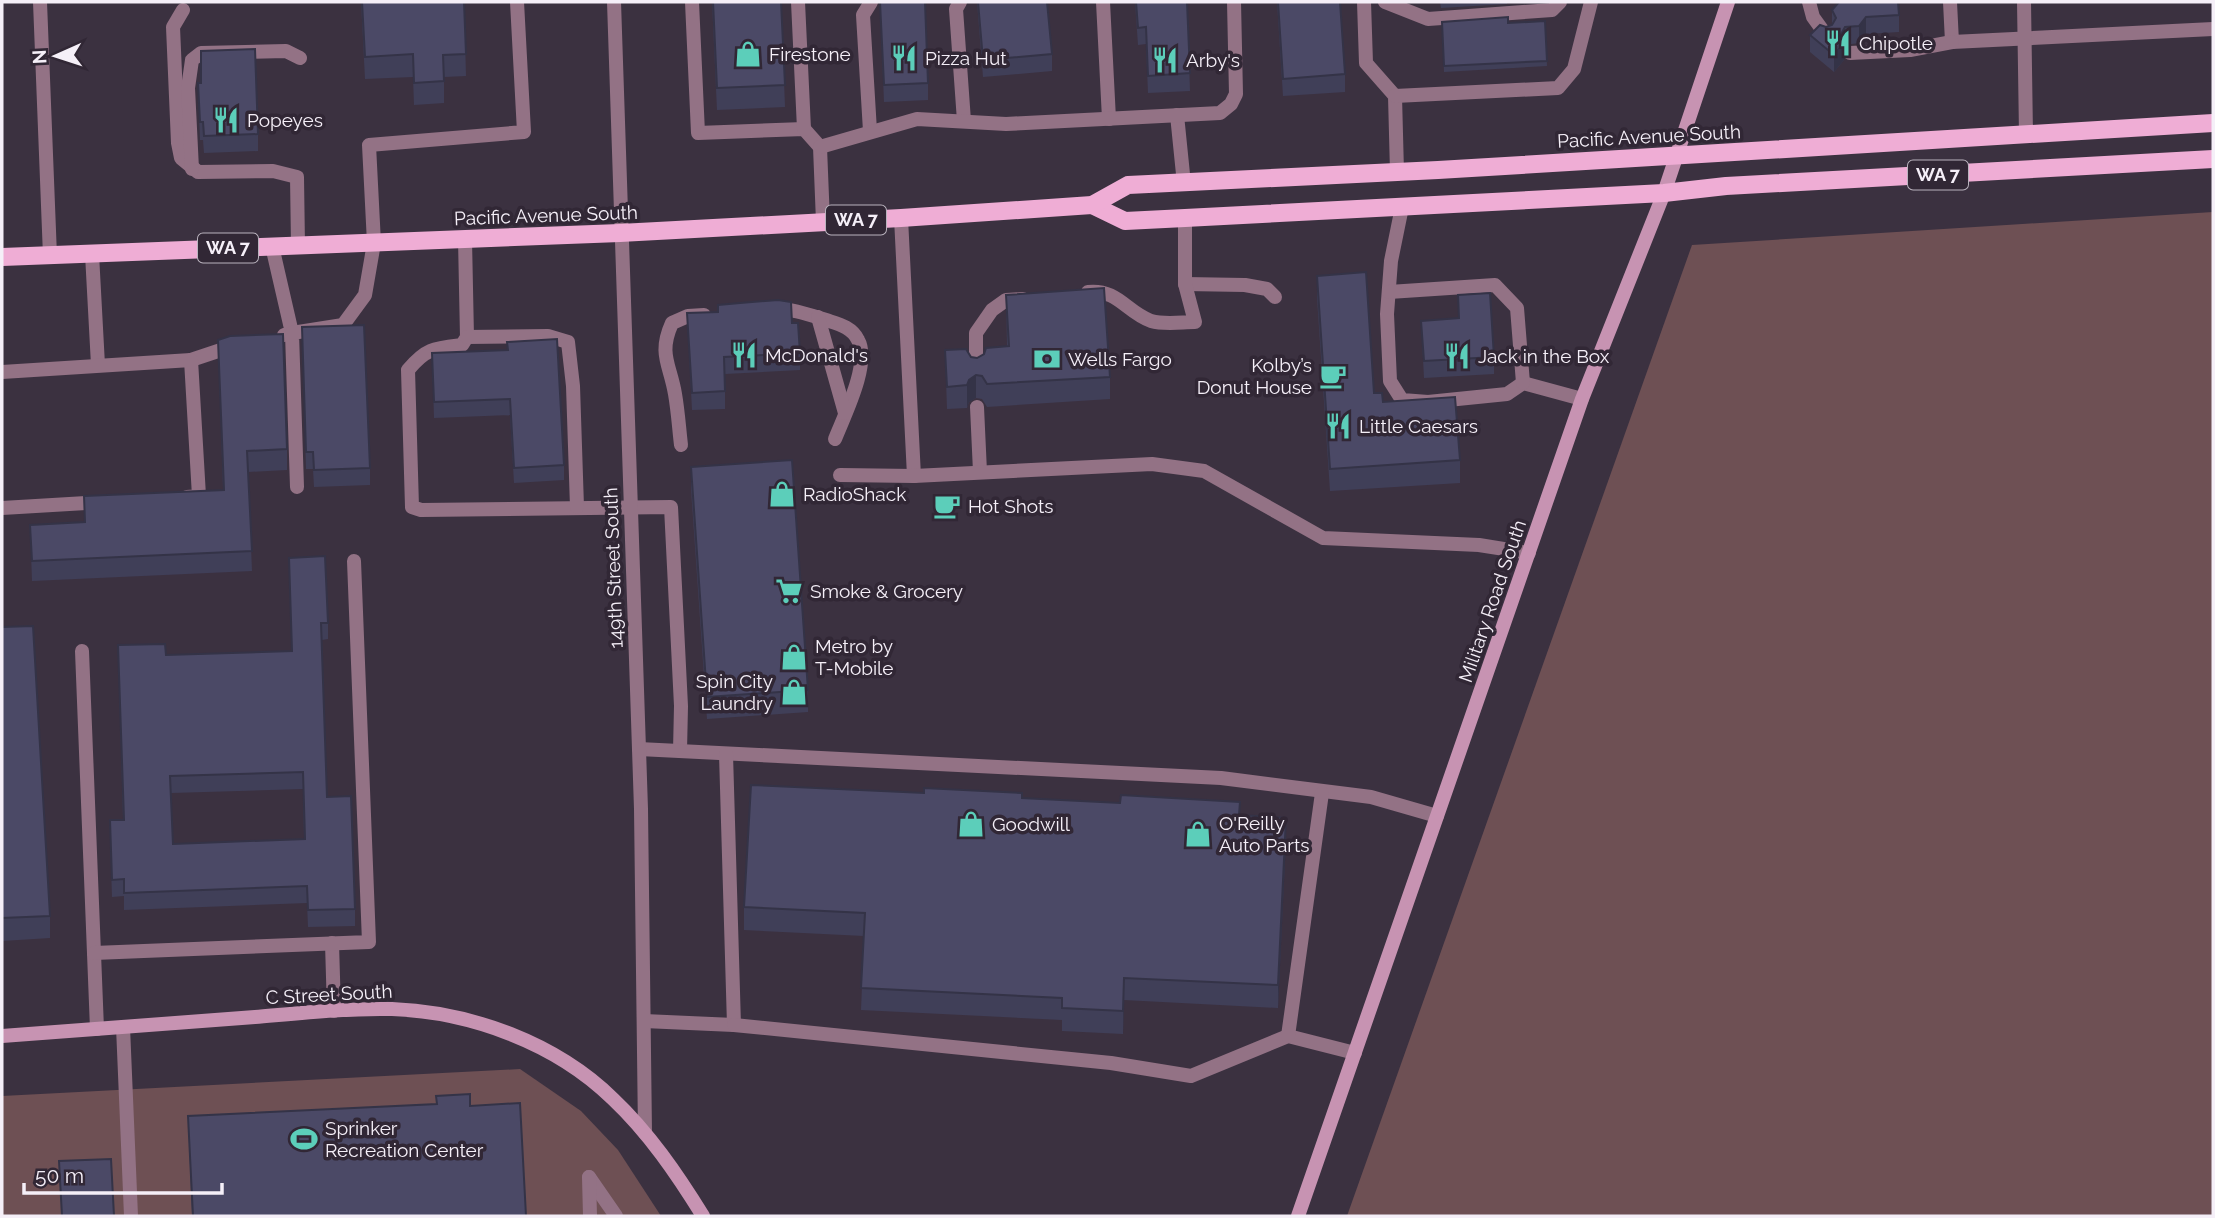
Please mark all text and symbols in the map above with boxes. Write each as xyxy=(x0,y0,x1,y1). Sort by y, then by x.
north arrow xyxy=(21,21,91,91)
restaurant icon: Chipotle xyxy=(1823,28,1853,58)
place label: Chipotle xyxy=(1859,32,1933,54)
shop icon: Firestone xyxy=(733,39,763,69)
place label: Firestone xyxy=(769,43,851,65)
restaurant icon: Pizza Hut xyxy=(889,43,919,73)
restaurant icon: Arby's xyxy=(1150,45,1180,75)
place label: Pizza Hut xyxy=(925,47,1007,69)
text: N xyxy=(28,49,50,65)
place label: Arby's xyxy=(1186,49,1240,71)
restaurant icon: Popeyes xyxy=(211,105,241,135)
place label: Popeyes xyxy=(247,109,323,131)
street label: Pacific Avenue South xyxy=(1557,120,1741,152)
road number: WA 7 xyxy=(1908,160,1968,190)
street label: Pacific Avenue South xyxy=(454,201,638,229)
road number: WA 7 xyxy=(826,205,886,234)
road number: WA 7 xyxy=(198,234,258,262)
restaurant icon: McDonald's xyxy=(729,340,759,370)
restaurant icon: Jack in the Box xyxy=(1442,341,1472,371)
place label: McDonald's xyxy=(765,344,868,366)
bank icon: Wells Fargo xyxy=(1032,344,1062,374)
place label: Jack in the Box xyxy=(1478,345,1610,367)
place label: Wells Fargo xyxy=(1068,348,1172,370)
place label: Kolby’s Donut House xyxy=(1197,354,1312,398)
cafe icon: Kolby’s Donut House xyxy=(1318,361,1348,391)
restaurant icon: Little Caesars xyxy=(1323,411,1353,441)
place label: Little Caesars xyxy=(1359,415,1478,437)
shop icon: RadioShack xyxy=(767,479,797,509)
place label: RadioShack xyxy=(803,483,906,505)
street label: 149th Street South xyxy=(599,487,627,649)
cafe icon: Hot Shots xyxy=(932,491,962,521)
place label: Hot Shots xyxy=(968,495,1054,517)
street label: Military Road South xyxy=(1454,517,1530,685)
supermarket icon: Smoke & Grocery xyxy=(774,576,804,606)
place label: Smoke & Grocery xyxy=(810,580,963,602)
place label: Metro by T-Mobile xyxy=(815,635,893,679)
shop icon: Metro by T-Mobile xyxy=(779,642,809,672)
place label: Spin City Laundry xyxy=(696,670,773,714)
shop icon: Spin City Laundry xyxy=(779,677,809,707)
shop icon: Goodwill xyxy=(956,809,986,839)
place label: O'Reilly Auto Parts xyxy=(1219,812,1310,856)
place label: Goodwill xyxy=(992,813,1071,835)
shop icon: O'Reilly Auto Parts xyxy=(1183,819,1213,849)
street label: C Street South xyxy=(265,980,393,1008)
place label: Sprinker Recreation Center xyxy=(325,1117,484,1161)
sports icon: Sprinker Recreation Center xyxy=(289,1124,319,1154)
scale bar xyxy=(24,1152,222,1196)
text: 50 m xyxy=(35,1163,84,1188)

